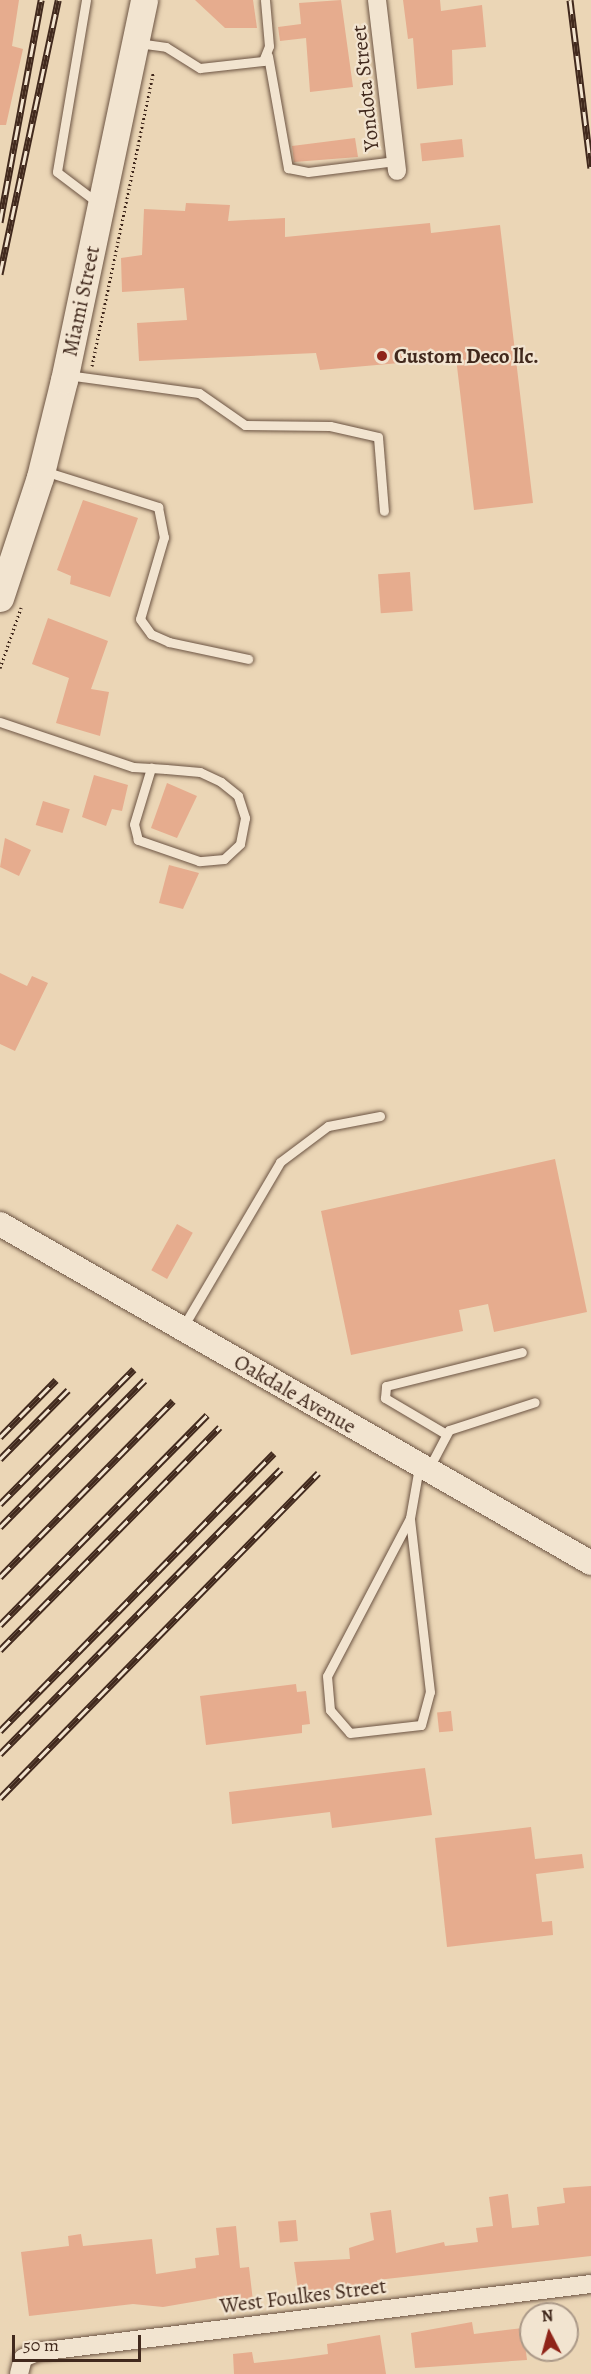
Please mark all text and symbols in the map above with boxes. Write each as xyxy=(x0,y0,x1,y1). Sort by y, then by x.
street label: Yondota Street xyxy=(346,24,384,152)
street label: Miami Street xyxy=(57,243,105,359)
place label: Custom Deco llc. xyxy=(394,343,539,369)
marker: Custom Deco llc. xyxy=(375,349,389,363)
street label: Oakdale Avenue xyxy=(230,1349,360,1439)
street label: West Foulkes Street xyxy=(218,2273,388,2319)
north arrow xyxy=(519,2302,579,2362)
text: N xyxy=(540,2305,554,2328)
scale bar xyxy=(15,2323,144,2361)
text: 50 m xyxy=(23,2333,59,2357)

